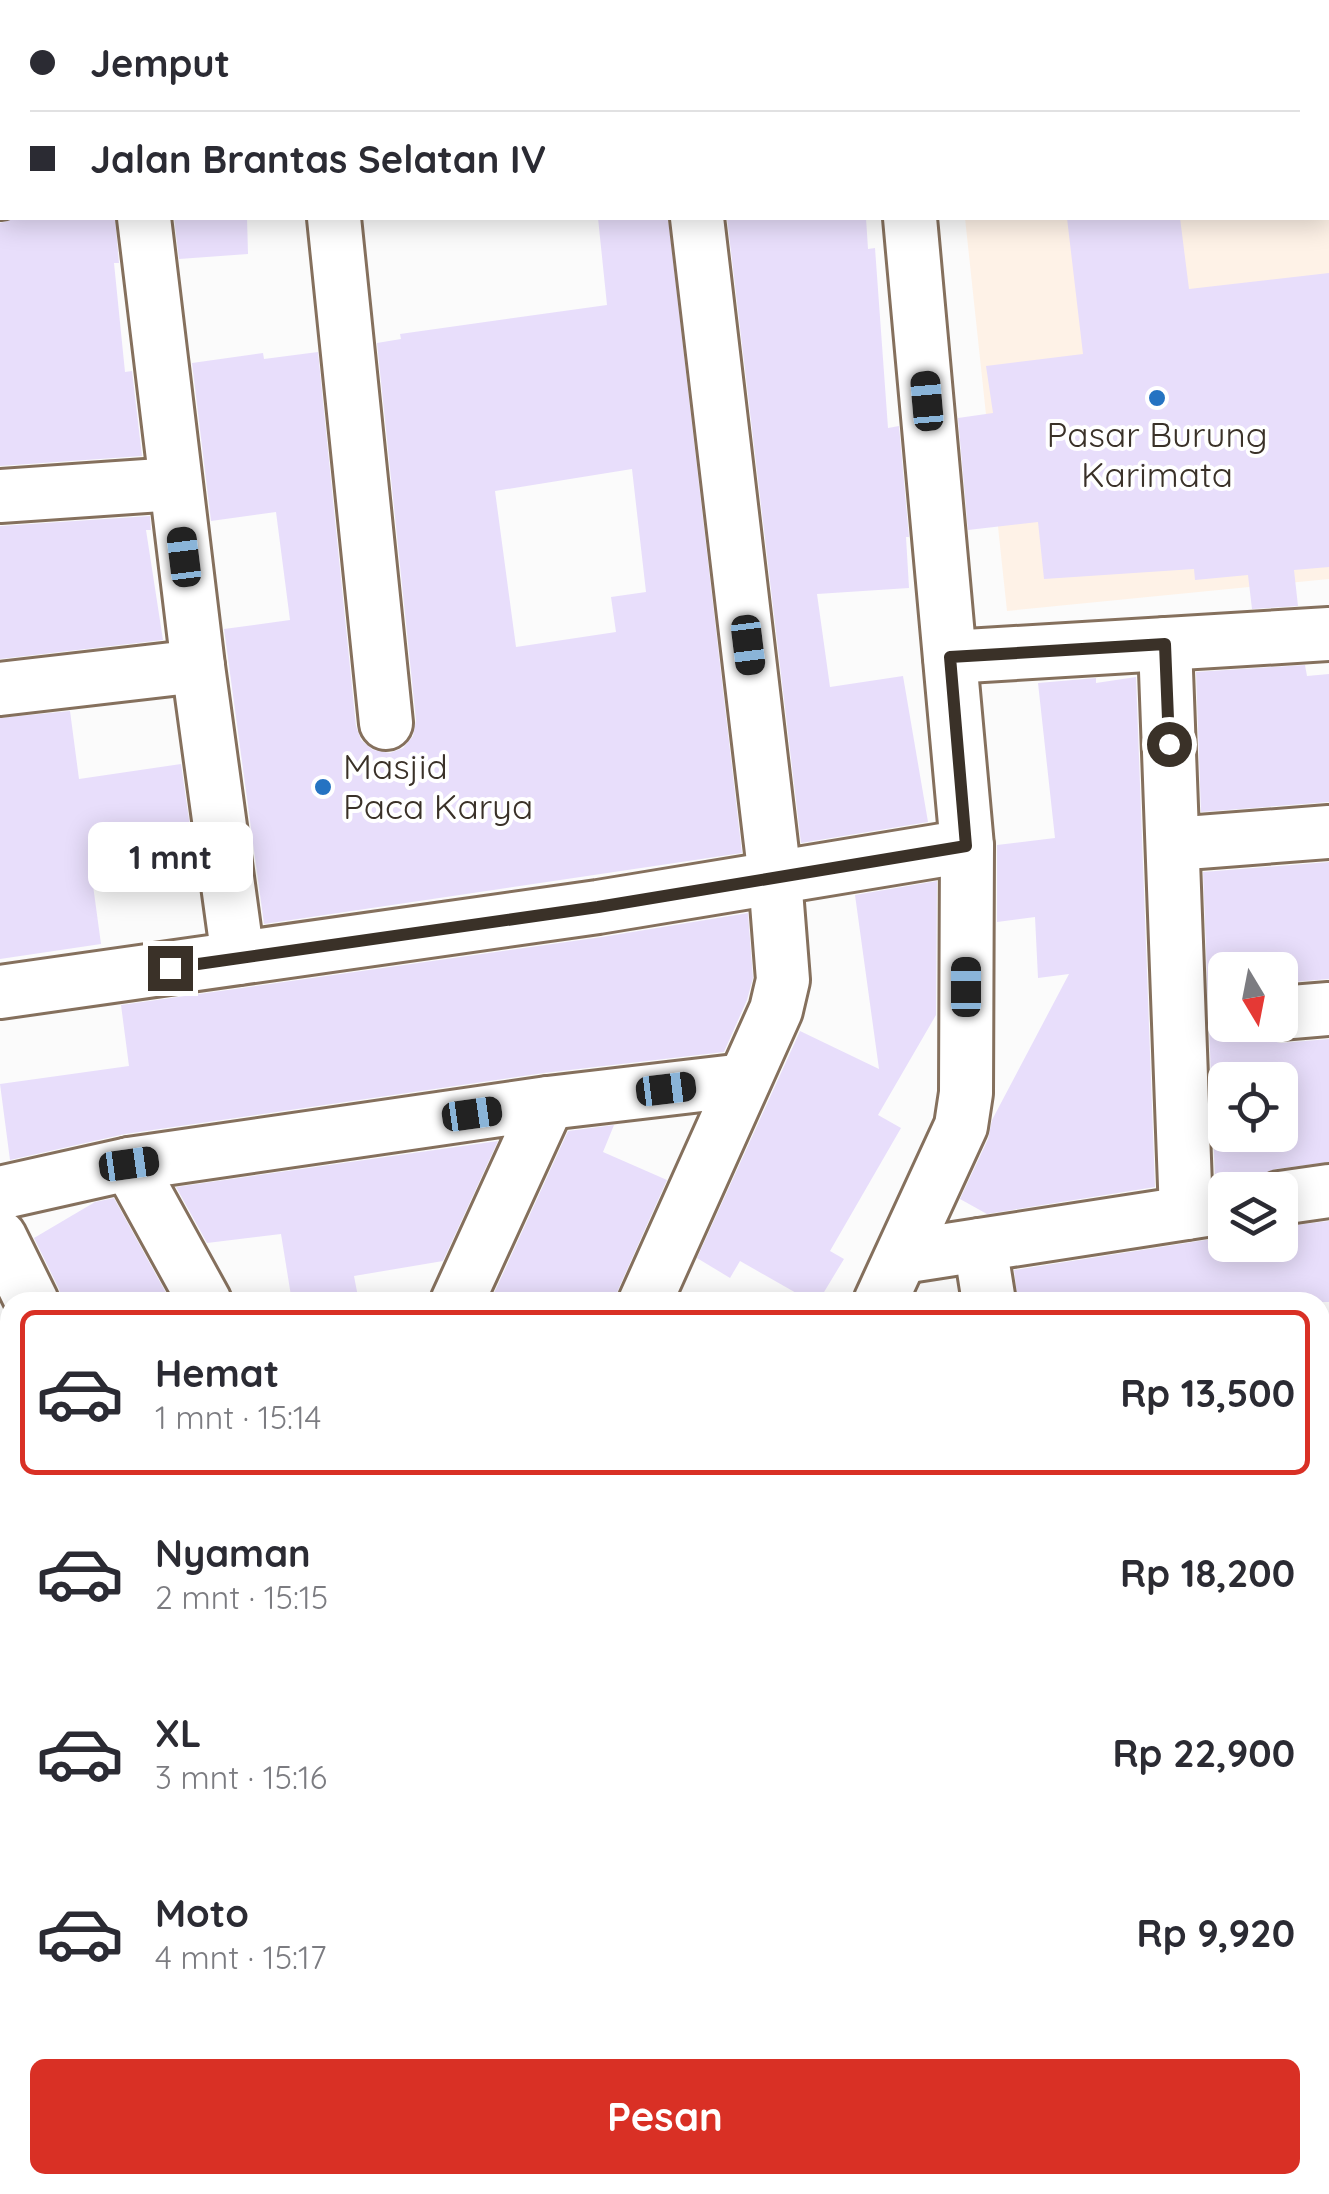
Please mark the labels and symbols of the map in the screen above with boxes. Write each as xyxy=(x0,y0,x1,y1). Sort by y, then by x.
car xyxy=(909,370,945,432)
marker: Pasar Burung Karimata xyxy=(1146,387,1168,409)
place label: Pasar Burung Karimata xyxy=(1047,412,1268,496)
car xyxy=(165,525,203,589)
car xyxy=(729,613,767,677)
route start xyxy=(1147,722,1192,767)
place label: Masjid Paca Karya xyxy=(343,744,533,828)
marker: Masjid Paca Karya xyxy=(312,776,334,798)
callout: 1 mnt xyxy=(88,823,252,893)
route end xyxy=(148,946,193,991)
north arrow xyxy=(1208,952,1298,1042)
car xyxy=(951,957,981,1017)
car xyxy=(634,1070,698,1108)
car xyxy=(440,1095,504,1133)
car xyxy=(97,1145,161,1183)

